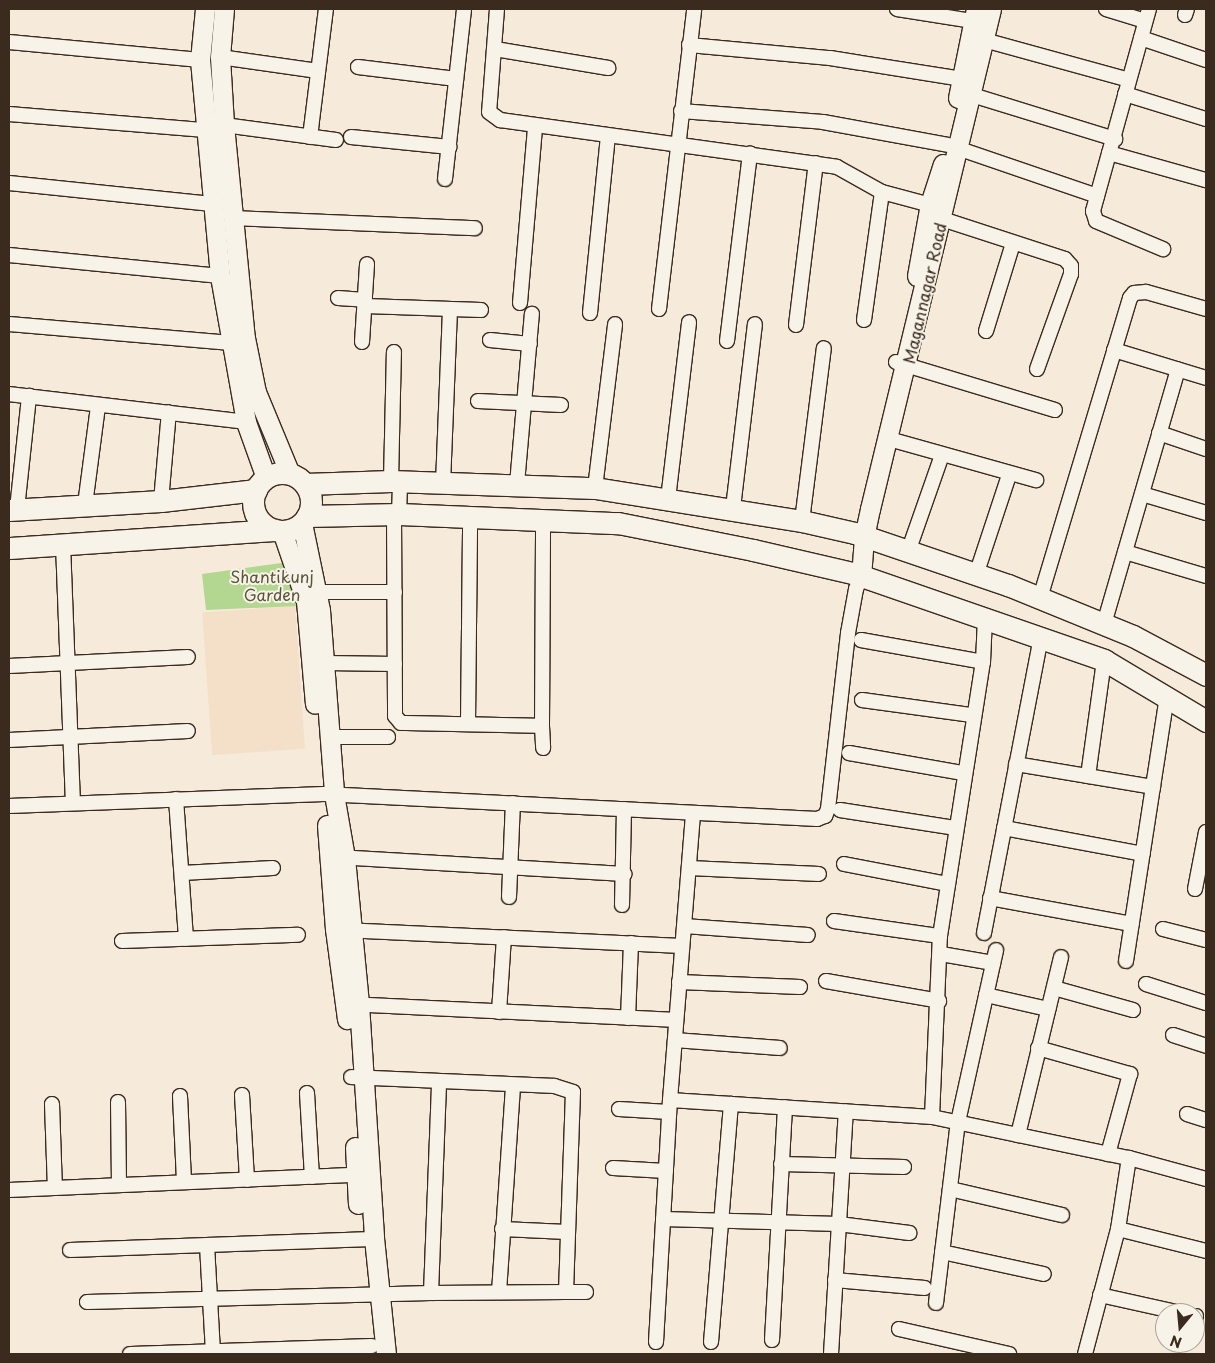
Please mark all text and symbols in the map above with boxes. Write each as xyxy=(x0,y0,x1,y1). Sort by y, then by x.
street label: Magannagar Road xyxy=(899,221,949,365)
park label: Shantikunj Garden xyxy=(230,566,314,604)
north arrow xyxy=(1155,1303,1205,1353)
text: N xyxy=(1167,1330,1184,1354)

